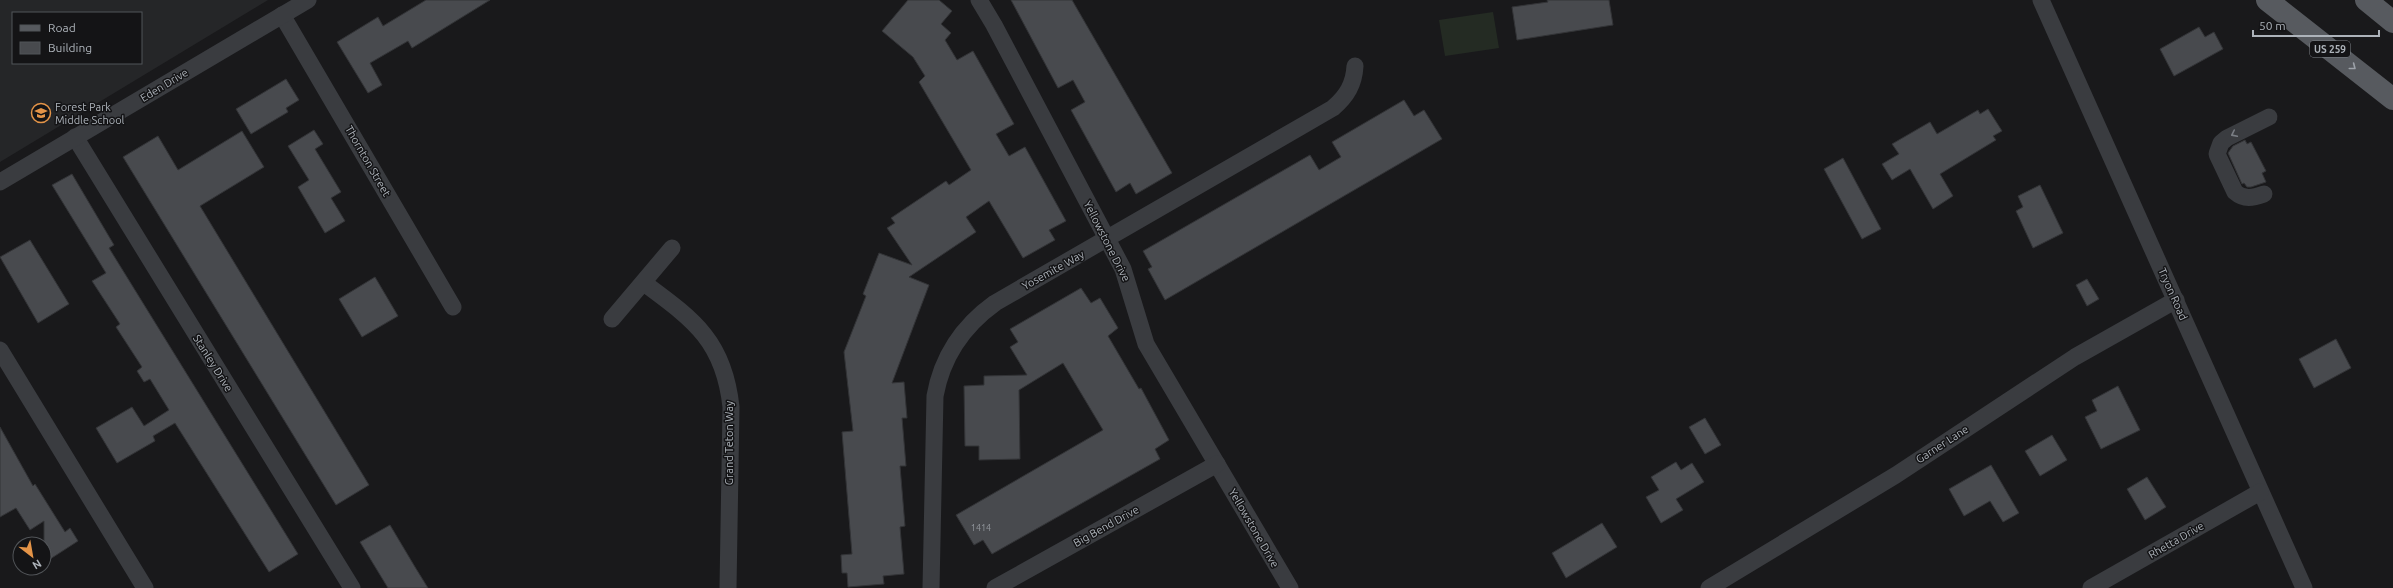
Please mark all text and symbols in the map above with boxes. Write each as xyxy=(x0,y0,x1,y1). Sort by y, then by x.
legend xyxy=(12,12,142,64)
scale bar xyxy=(2253,12,2379,38)
text: 50 m xyxy=(2259,19,2286,32)
text: Road xyxy=(48,21,76,34)
text: Building xyxy=(48,41,92,54)
road number: US 259 xyxy=(2310,41,2350,57)
one-way arrow xyxy=(2348,62,2355,69)
street label: Eden Drive xyxy=(138,66,190,104)
place label: Forest Park Middle School xyxy=(55,101,125,126)
school or university icon: Forest Park Middle School xyxy=(30,102,52,124)
street label: Thornton Street xyxy=(343,124,393,199)
one-way arrow xyxy=(2231,129,2239,137)
street label: Yellowstone Drive xyxy=(1081,199,1133,283)
street label: Yosemite Way xyxy=(1020,248,1087,292)
street label: Tryon Road xyxy=(2156,266,2190,322)
street label: Stanley Drive xyxy=(191,332,235,394)
street label: Grand Teton Way xyxy=(723,400,735,485)
street label: Garner Lane xyxy=(1914,423,1970,465)
street label: Yellowstone Drive xyxy=(1227,486,1281,570)
street label: Big Bend Drive xyxy=(1071,503,1141,549)
street label: Rhetta Drive xyxy=(2146,519,2206,561)
house number: 1414 xyxy=(971,523,991,533)
north arrow xyxy=(12,536,52,576)
text: N xyxy=(31,557,44,572)

